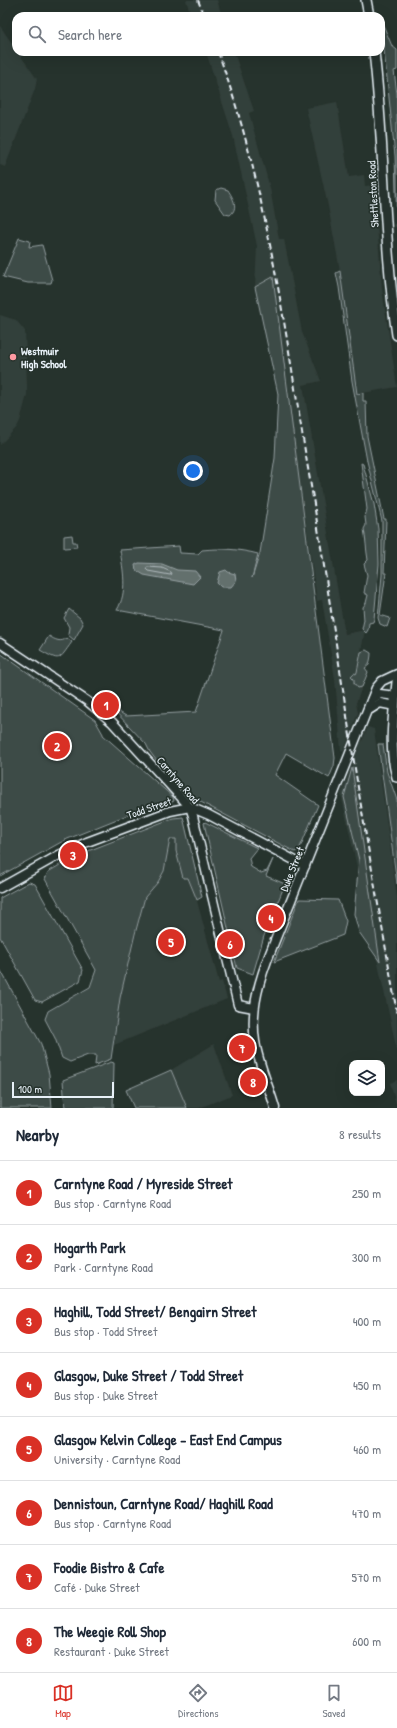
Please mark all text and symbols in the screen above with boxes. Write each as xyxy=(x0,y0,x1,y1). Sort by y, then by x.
search box xyxy=(12,12,385,56)
icon: search xyxy=(26,23,48,45)
text: Search here xyxy=(58,24,122,45)
street label: Shettleston Road xyxy=(364,160,382,228)
place label: Westmuir High School xyxy=(21,344,67,372)
marker: Westmuir High School xyxy=(8,352,18,362)
your location xyxy=(183,461,203,481)
pin: 1 xyxy=(93,690,119,720)
pin: 2 xyxy=(44,731,70,761)
street label: Carntyne Road xyxy=(154,754,203,807)
street label: Todd Street xyxy=(125,794,173,822)
pin: 3 xyxy=(60,840,86,870)
street label: Duke Street xyxy=(277,845,307,893)
pin: 4 xyxy=(258,903,284,933)
pin: 5 xyxy=(158,927,184,957)
pin: 6 xyxy=(217,929,243,959)
pin: 7 xyxy=(229,1033,255,1063)
map controls xyxy=(349,1060,385,1096)
button: layers xyxy=(349,1060,385,1096)
pin: 8 xyxy=(240,1067,266,1097)
scale bar xyxy=(12,1080,114,1099)
text: 100 m xyxy=(18,1082,42,1096)
text: Nearby xyxy=(16,1123,59,1146)
text: 8 results xyxy=(339,1125,381,1143)
text: Carntyne Road / Myreside Street xyxy=(54,1173,233,1194)
text: 1 xyxy=(27,1184,31,1202)
text: 250 m xyxy=(352,1184,381,1202)
text: Bus stop · Carntyne Road xyxy=(54,1194,171,1212)
text: Hogarth Park xyxy=(54,1237,125,1258)
text: 2 xyxy=(26,1248,32,1266)
text: 300 m xyxy=(352,1248,381,1266)
text: Park · Carntyne Road xyxy=(54,1258,153,1276)
text: Haghill, Todd Street/ Bengairn Street xyxy=(54,1301,256,1322)
text: 3 xyxy=(26,1312,32,1330)
text: 400 m xyxy=(353,1312,381,1330)
text: Bus stop · Todd Street xyxy=(54,1322,157,1340)
text: Glasgow, Duke Street / Todd Street xyxy=(54,1365,243,1386)
text: 4 xyxy=(27,1376,31,1394)
text: 450 m xyxy=(353,1376,381,1394)
text: Bus stop · Duke Street xyxy=(54,1386,158,1404)
text: Glasgow Kelvin College - East End Campus xyxy=(54,1429,282,1450)
text: 5 xyxy=(26,1440,32,1458)
text: 460 m xyxy=(353,1440,381,1458)
text: University · Carntyne Road xyxy=(54,1450,180,1468)
text: Dennistoun, Carntyne Road/ Haghill Road xyxy=(54,1493,273,1514)
text: 6 xyxy=(26,1504,32,1522)
text: 470 m xyxy=(352,1504,381,1522)
text: Bus stop · Carntyne Road xyxy=(54,1514,171,1532)
text: Foodie Bistro & Cafe xyxy=(54,1557,164,1578)
text: 7 xyxy=(26,1568,32,1586)
text: 570 m xyxy=(351,1568,381,1586)
text: Café · Duke Street xyxy=(54,1578,140,1596)
text: The Weegie Roll Shop xyxy=(54,1621,166,1642)
text: 8 xyxy=(26,1632,32,1650)
text: 600 m xyxy=(352,1632,381,1650)
text: Restaurant · Duke Street xyxy=(54,1642,169,1660)
tab: Map xyxy=(52,1682,74,1720)
tab: Directions xyxy=(178,1682,219,1720)
tab: Saved xyxy=(323,1682,345,1720)

